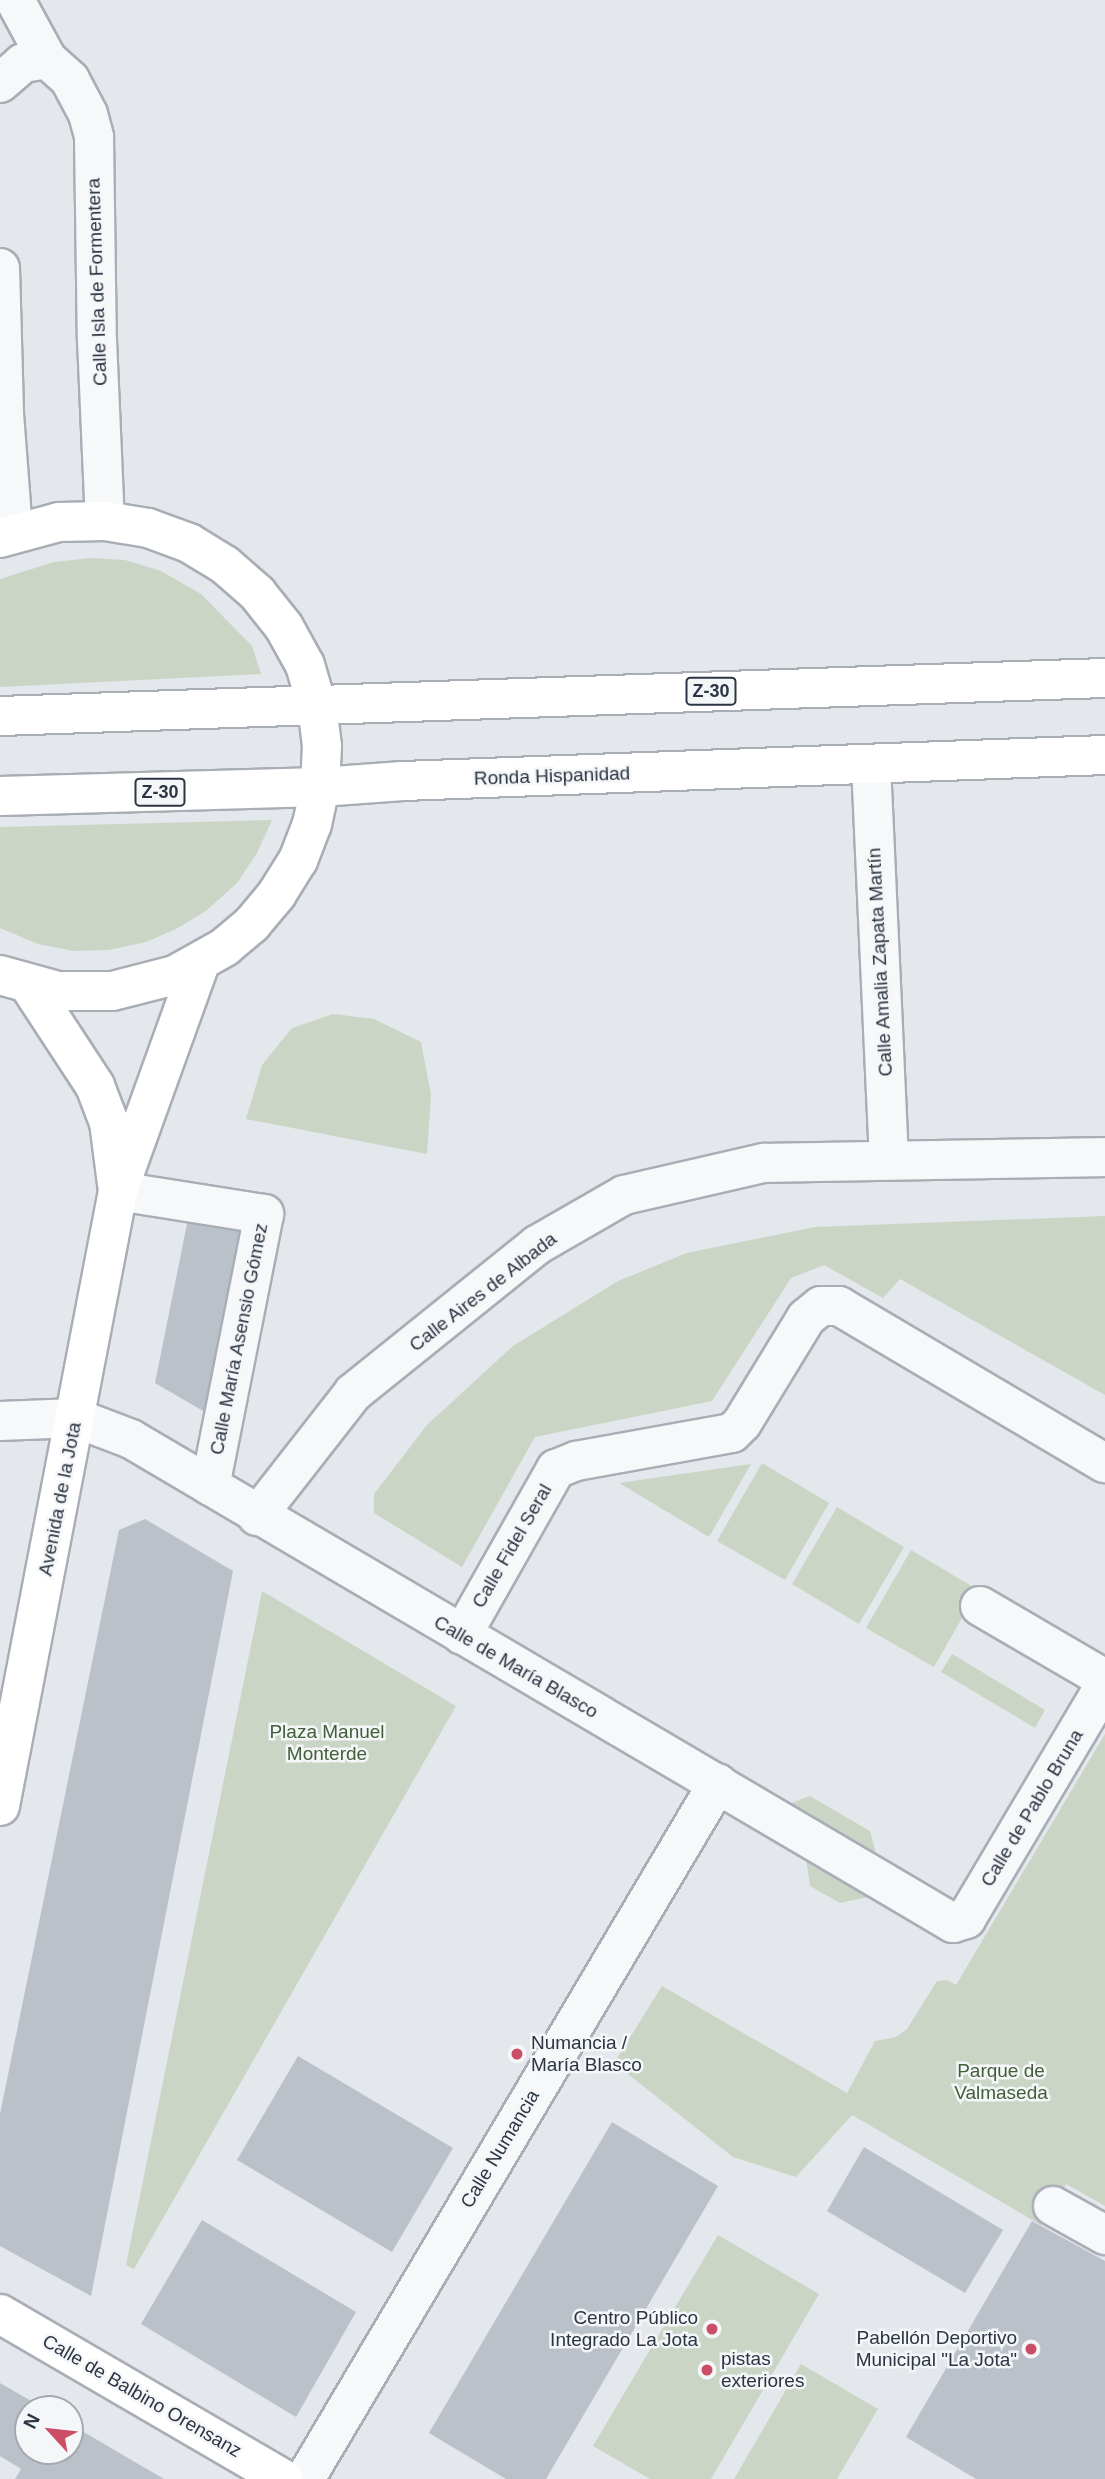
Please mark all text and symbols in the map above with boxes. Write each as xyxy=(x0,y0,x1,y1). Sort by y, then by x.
street label: Calle Isla de Formentera xyxy=(82,178,112,386)
road number: Z-30 xyxy=(685,676,737,706)
street label: Ronda Hispanidad xyxy=(473,762,631,790)
road number: Z-30 xyxy=(134,778,186,806)
street label: Calle Amalia Zapata Martín xyxy=(863,846,897,1078)
street label: Calle María Asensio Gómez xyxy=(205,1221,273,1457)
street label: Calle Aires de Albada xyxy=(404,1227,562,1357)
street label: Avenida de la Jota xyxy=(34,1420,86,1578)
street label: Calle Fidel Seral xyxy=(467,1480,557,1612)
street label: Calle de María Blasco xyxy=(430,1611,602,1723)
park label: Plaza Manuel Monterde xyxy=(269,1721,385,1765)
street label: Calle de Pablo Bruna xyxy=(976,1725,1088,1891)
place label: Numancia / María Blasco xyxy=(531,2032,642,2076)
marker: Numancia / María Blasco xyxy=(509,2046,525,2062)
park label: Parque de Valmaseda xyxy=(954,2060,1048,2104)
street label: Calle Numancia xyxy=(456,2086,544,2212)
place label: Centro Público Integrado La Jota xyxy=(550,2307,698,2351)
marker: Centro Público Integrado La Jota xyxy=(704,2321,720,2337)
place label: Pabellón Deportivo Municipal "La Jota" xyxy=(856,2327,1017,2371)
street label: Calle de Balbino Orensanz xyxy=(38,2330,246,2462)
marker: Pabellón Deportivo Municipal "La Jota" xyxy=(1023,2341,1039,2357)
place label: pistas exteriores xyxy=(721,2348,804,2392)
marker: pistas exteriores xyxy=(699,2362,715,2378)
north arrow xyxy=(14,2395,84,2465)
text: N xyxy=(19,2410,44,2432)

